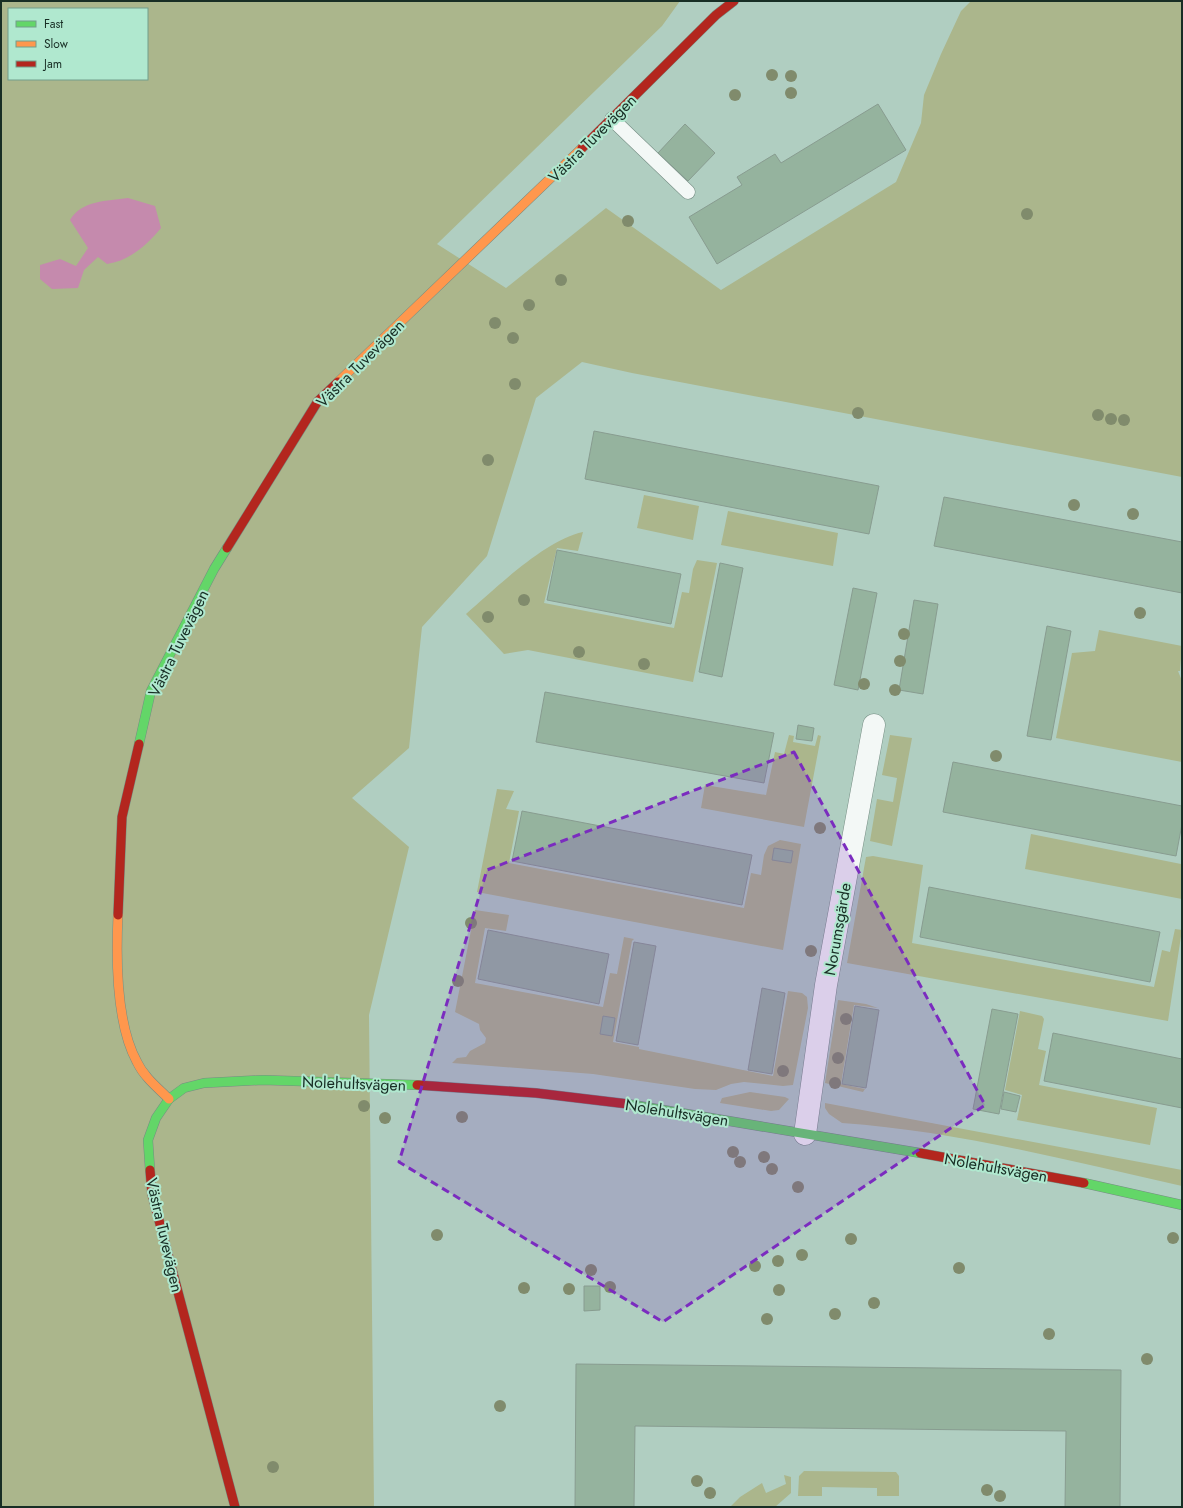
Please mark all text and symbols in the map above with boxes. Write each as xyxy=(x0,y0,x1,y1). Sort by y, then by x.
legend xyxy=(8,8,148,80)
text: Fast xyxy=(44,15,63,33)
text: Slow xyxy=(44,35,69,53)
text: Jam xyxy=(42,55,62,73)
street label: Västra Tuvevägen xyxy=(543,89,642,188)
street label: Västra Tuvevägen xyxy=(311,314,410,413)
street label: Västra Tuvevägen xyxy=(143,586,214,701)
street label: Norumsgärde xyxy=(818,881,857,977)
street label: Nolehultsvägen xyxy=(301,1070,407,1097)
street label: Nolehultsvägen xyxy=(624,1093,730,1132)
street label: Nolehultsvägen xyxy=(943,1147,1049,1188)
street label: Västra Tuvevägen xyxy=(140,1176,189,1294)

